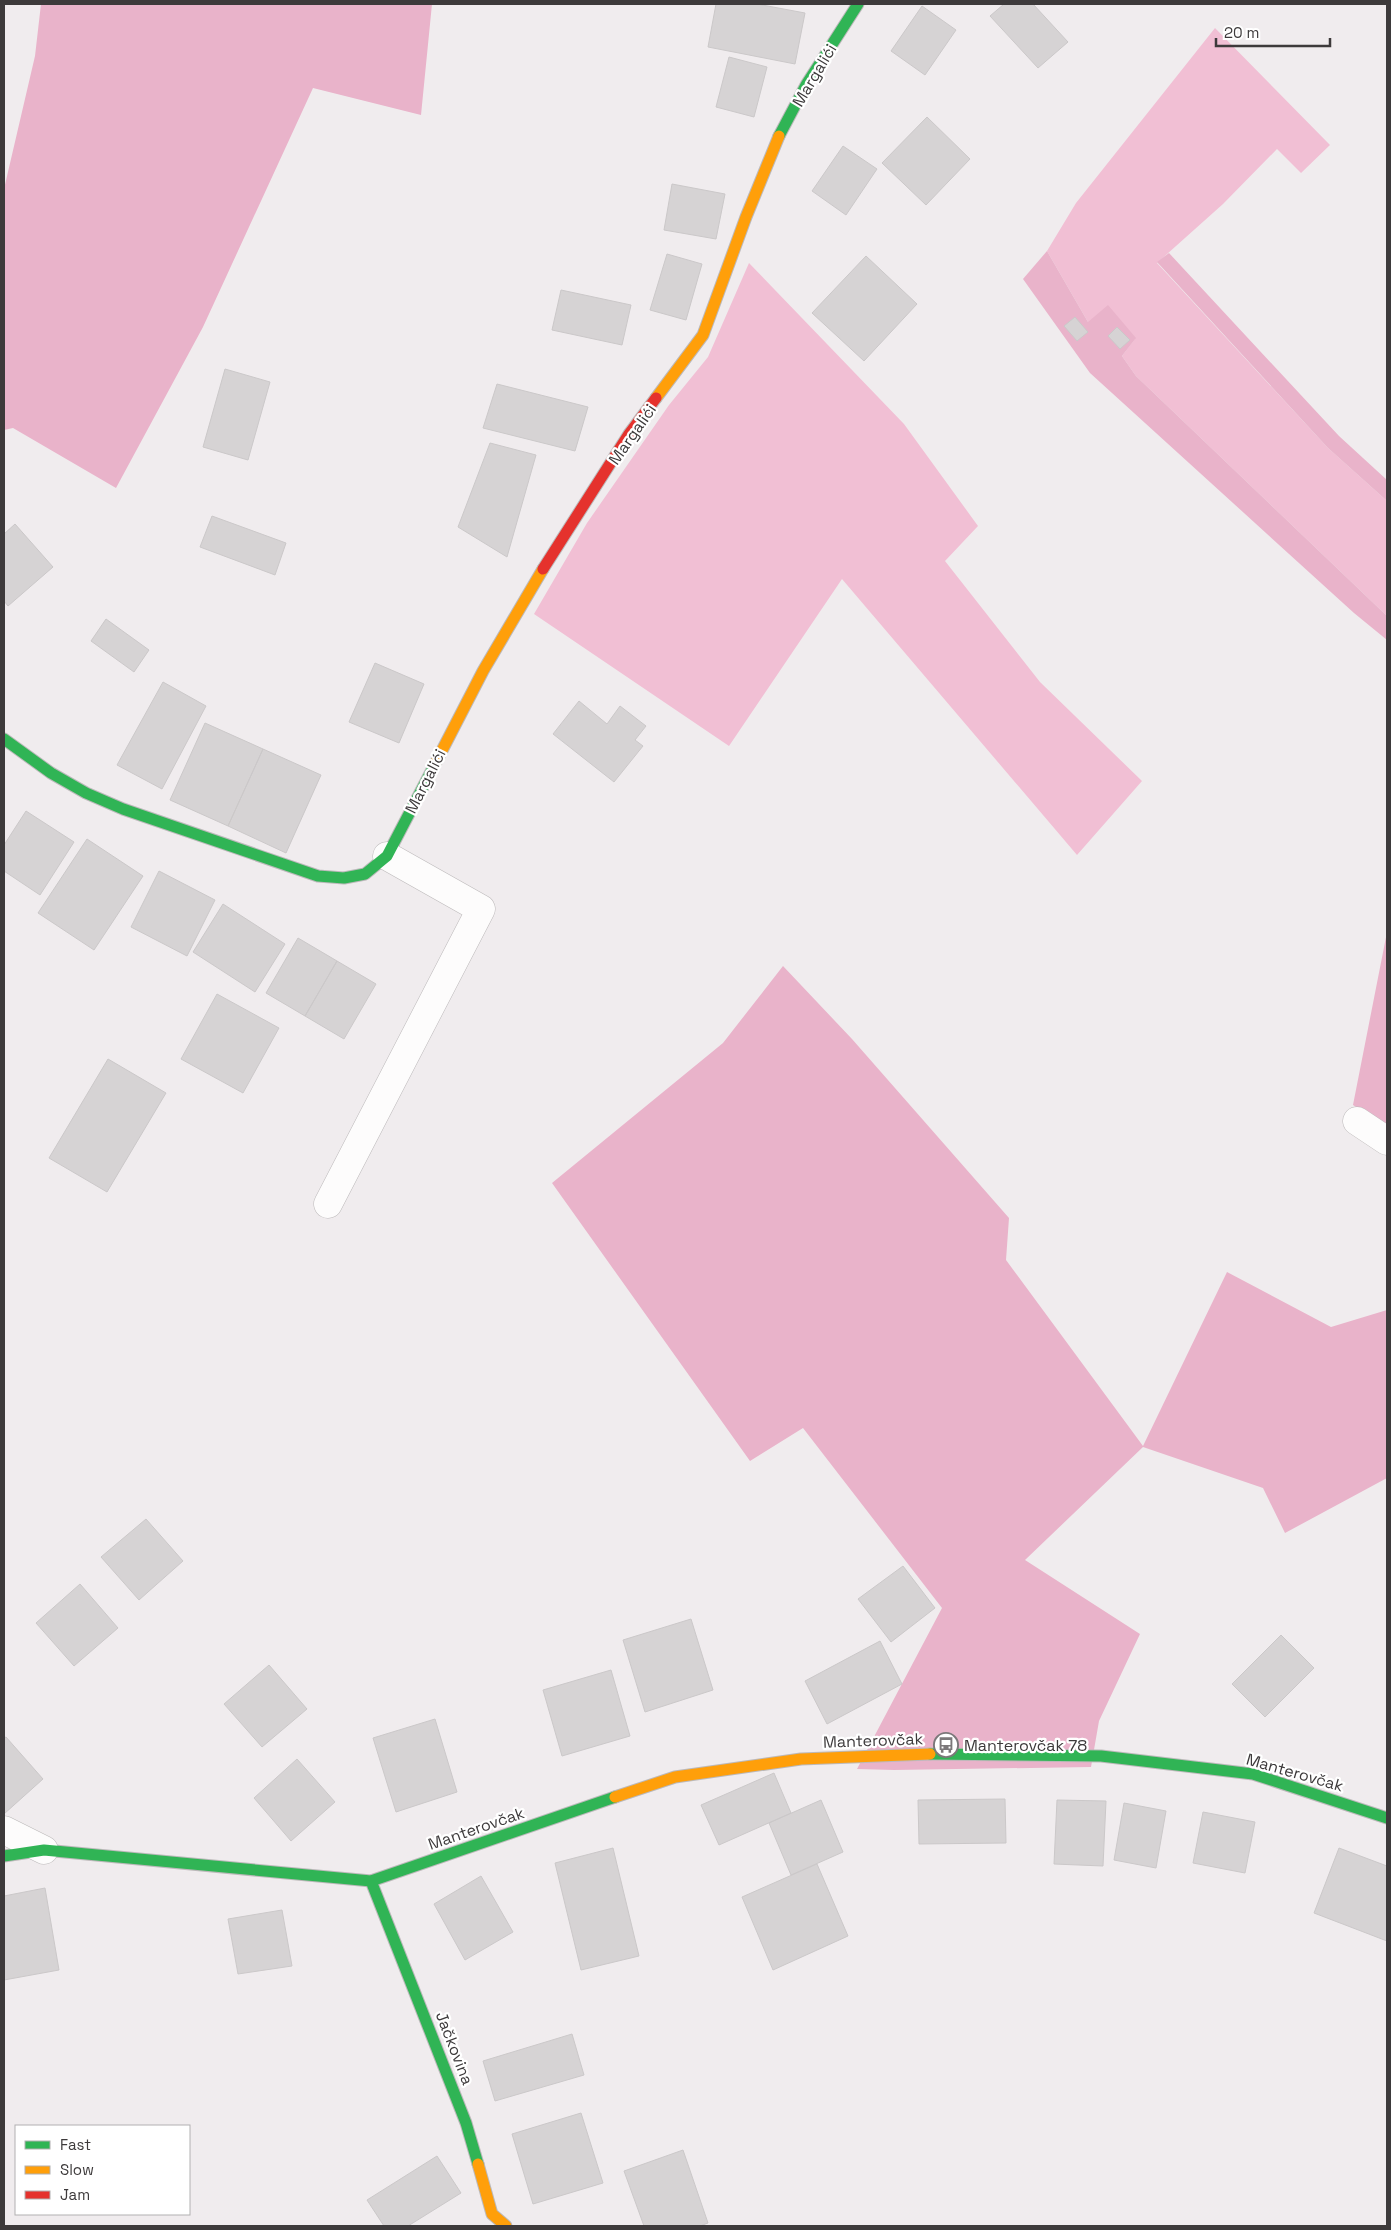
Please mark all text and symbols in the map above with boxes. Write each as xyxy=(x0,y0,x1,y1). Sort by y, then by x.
scale bar xyxy=(1216,15,1330,47)
text: 20 m xyxy=(1224,23,1259,42)
street label: Margalići xyxy=(788,40,841,110)
street label: Margalići xyxy=(604,400,661,469)
street label: Margalići xyxy=(400,745,451,817)
street label: Manterovčak xyxy=(823,1728,924,1753)
bus stop icon: Manterovčak 78 xyxy=(933,1732,959,1758)
place label: Manterovčak 78 xyxy=(964,1735,1087,1756)
street label: Manterovčak xyxy=(1244,1749,1346,1796)
street label: Manterovčak xyxy=(425,1802,527,1855)
street label: Jačkovina xyxy=(431,2008,478,2088)
legend xyxy=(15,2125,190,2215)
text: Fast xyxy=(60,2135,91,2154)
text: Slow xyxy=(60,2160,94,2179)
text: Jam xyxy=(60,2185,90,2204)

